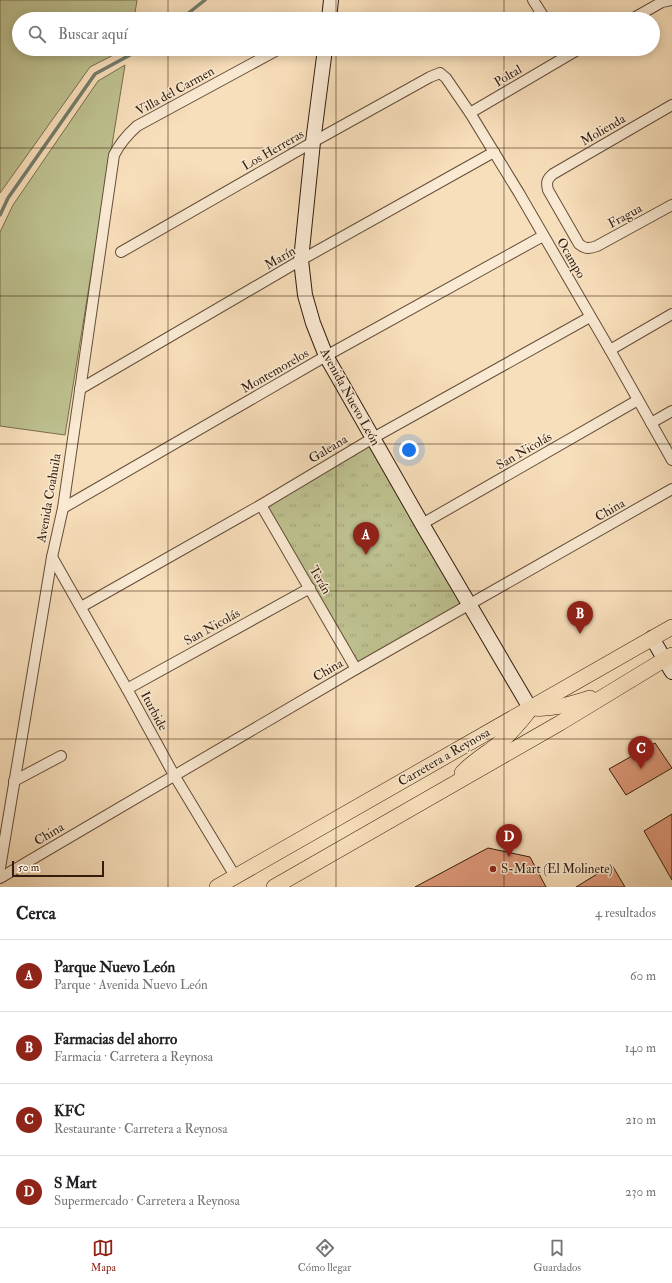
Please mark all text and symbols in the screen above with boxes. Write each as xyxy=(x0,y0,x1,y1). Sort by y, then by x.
search box xyxy=(12,12,660,56)
icon: search xyxy=(26,23,48,45)
text: Buscar aquí xyxy=(58,25,127,44)
street label: Poltal xyxy=(491,61,525,90)
street label: Villa del Carmen xyxy=(133,63,217,119)
street label: Molienda xyxy=(578,110,629,149)
street label: Los Herreras xyxy=(239,126,307,174)
street label: Fragua xyxy=(605,200,645,232)
street label: Ocampo xyxy=(552,235,589,282)
street label: Marín xyxy=(262,243,298,273)
street label: Avenida Nuevo León xyxy=(316,344,384,449)
street label: Montemorelos xyxy=(238,345,312,397)
street label: San Nicolás xyxy=(493,428,555,473)
street label: Galeana xyxy=(306,431,351,467)
your location xyxy=(399,440,419,460)
street label: Avenida Coahuila xyxy=(33,452,65,545)
street label: China xyxy=(592,495,628,525)
pin: A xyxy=(353,522,379,555)
street label: Terán xyxy=(305,563,335,597)
pin: B xyxy=(567,601,593,634)
street label: San Nicolás xyxy=(181,605,243,649)
street label: China xyxy=(310,655,346,685)
street label: Iturbide xyxy=(137,689,171,734)
street label: Carretera a Reynosa xyxy=(395,724,494,791)
pin: C xyxy=(628,736,654,769)
street label: China xyxy=(31,819,67,849)
pin: D xyxy=(496,824,522,857)
scale bar xyxy=(12,859,104,878)
text: 50 m xyxy=(18,861,39,874)
place label: S-Mart (El Molinete) xyxy=(501,861,613,877)
marker: S-Mart (El Molinete) xyxy=(488,864,498,874)
text: Cerca xyxy=(16,903,56,924)
text: 4 resultados xyxy=(595,905,656,921)
text: Parque Nuevo León xyxy=(54,958,175,977)
text: A xyxy=(25,968,33,984)
text: 60 m xyxy=(630,968,656,984)
text: Parque · Avenida Nuevo León xyxy=(54,977,208,993)
text: Farmacias del ahorro xyxy=(54,1030,177,1049)
text: B xyxy=(25,1040,33,1056)
text: 140 m xyxy=(625,1040,656,1056)
text: Farmacia · Carretera a Reynosa xyxy=(54,1049,213,1065)
text: KFC xyxy=(54,1102,85,1121)
text: C xyxy=(24,1112,34,1128)
text: 210 m xyxy=(625,1112,656,1128)
text: Restaurante · Carretera a Reynosa xyxy=(54,1121,228,1137)
text: S Mart xyxy=(54,1174,97,1193)
text: D xyxy=(24,1184,34,1200)
text: 230 m xyxy=(625,1184,656,1200)
text: Supermercado · Carretera a Reynosa xyxy=(54,1193,240,1209)
tab: Mapa xyxy=(91,1237,116,1274)
tab: Cómo llegar xyxy=(298,1237,351,1274)
tab: Guardados xyxy=(533,1237,581,1274)

